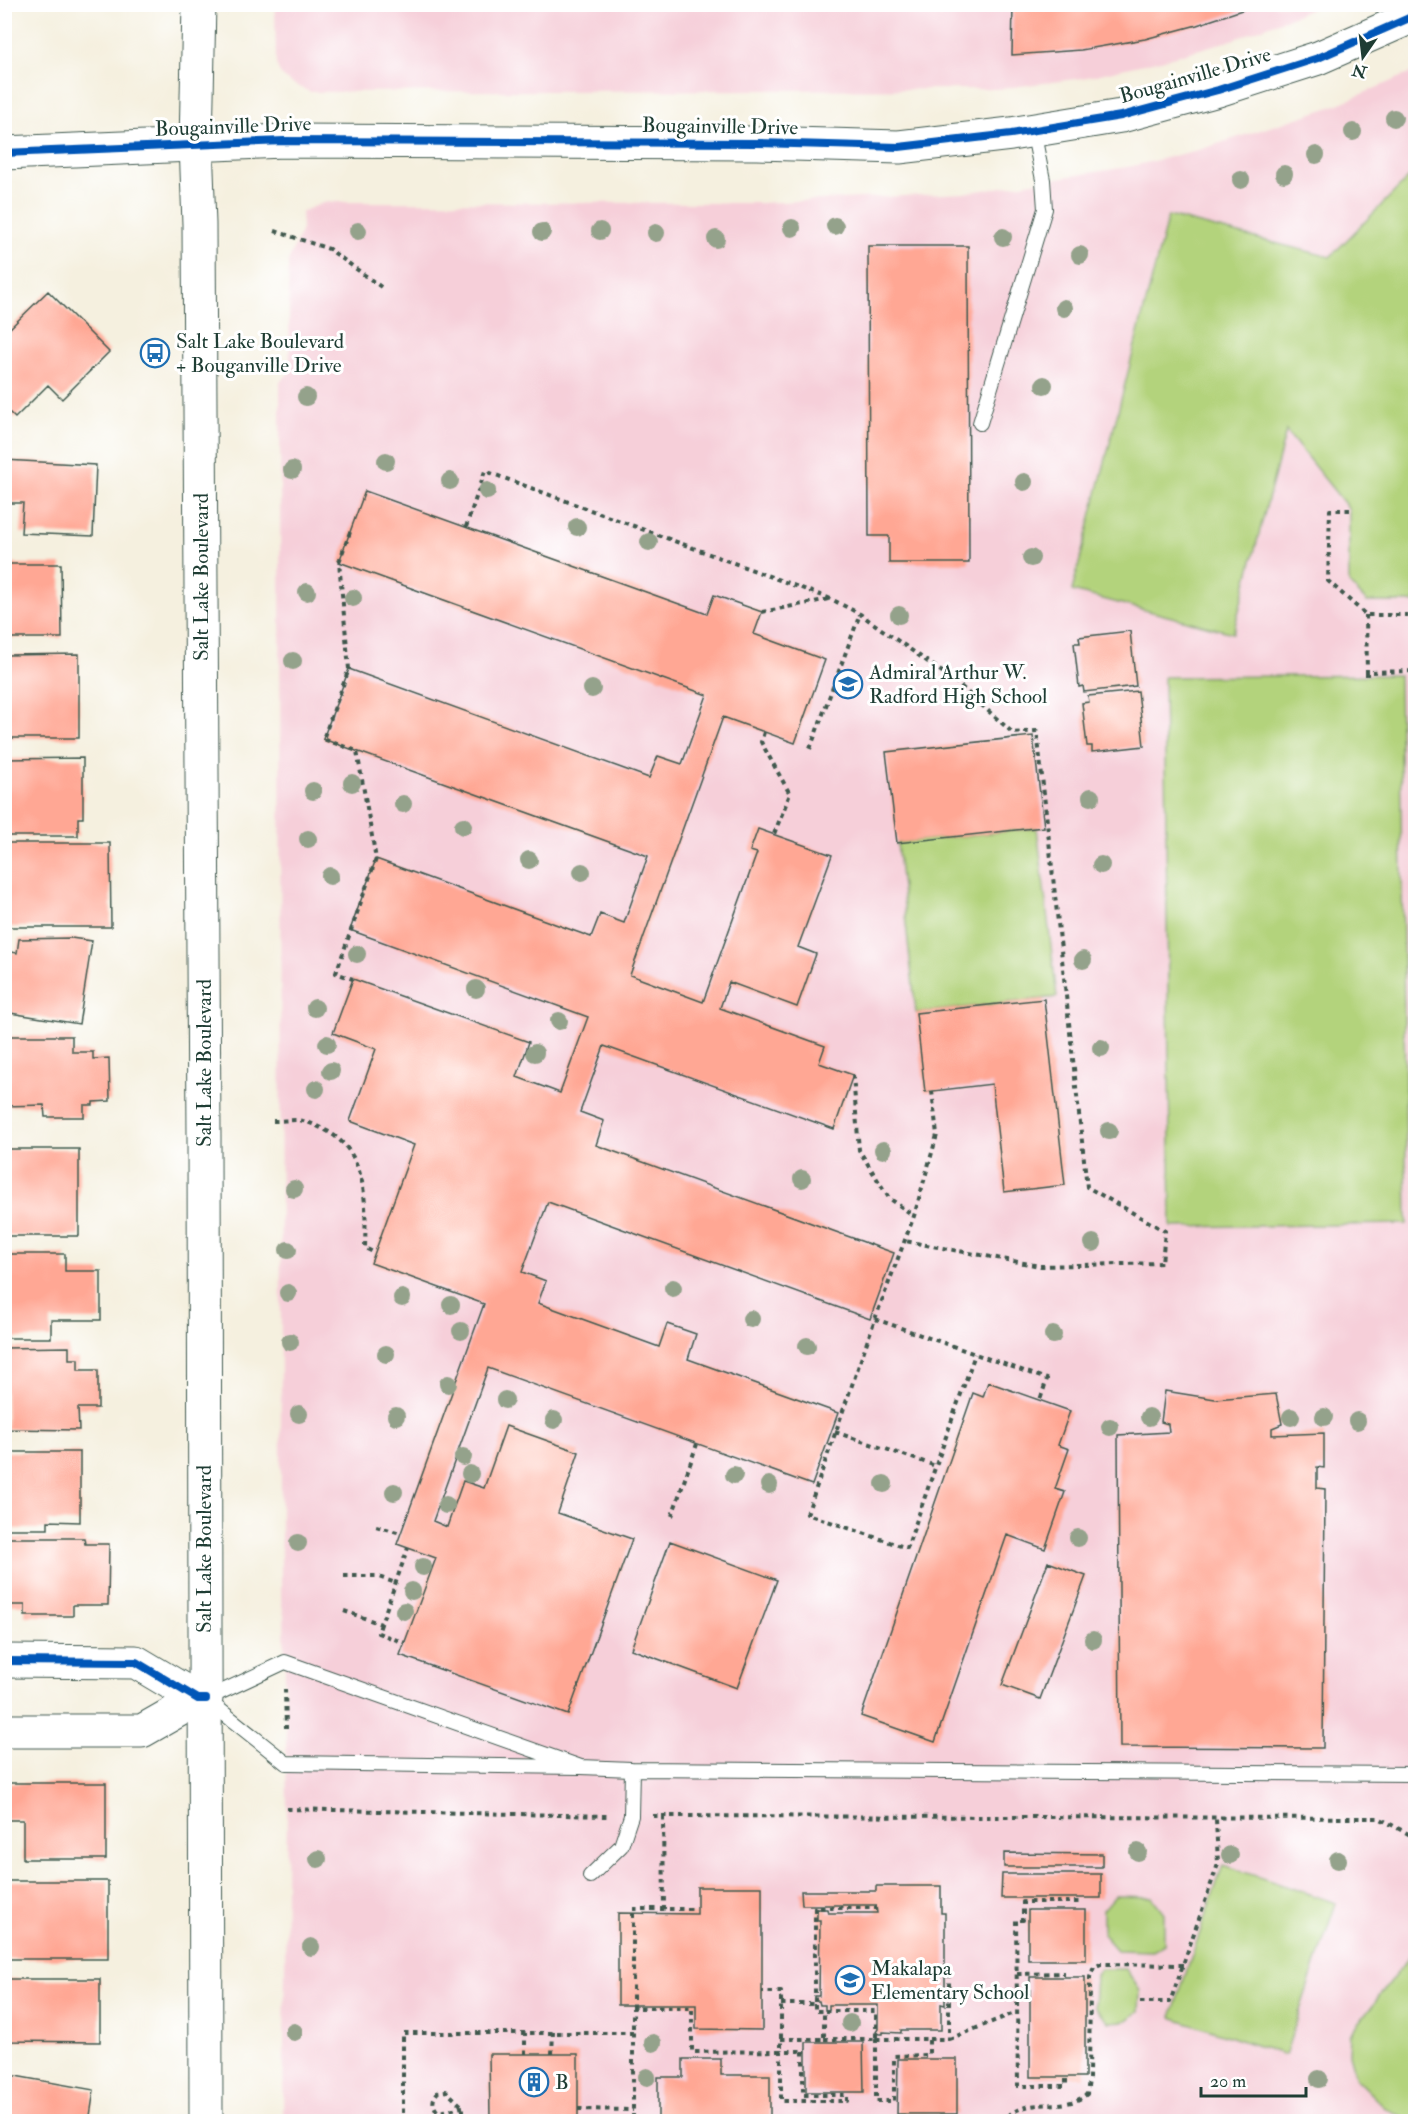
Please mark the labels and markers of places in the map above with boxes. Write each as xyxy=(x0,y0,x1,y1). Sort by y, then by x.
place label: Salt Lake Boulevard + Bouganville Drive xyxy=(176,328,345,379)
bus stop icon: Salt Lake Boulevard + Bouganville Drive xyxy=(139,337,171,369)
place label: Admiral Arthur W. Radford High School xyxy=(868,659,1048,710)
school or university icon: Admiral Arthur W. Radford High School xyxy=(832,668,864,700)
place label: Makalapa Elementary School xyxy=(871,1955,1030,2006)
school or university icon: Makalapa Elementary School xyxy=(834,1964,866,1996)
building icon: B xyxy=(518,2066,550,2098)
place label: B xyxy=(555,2069,569,2096)

